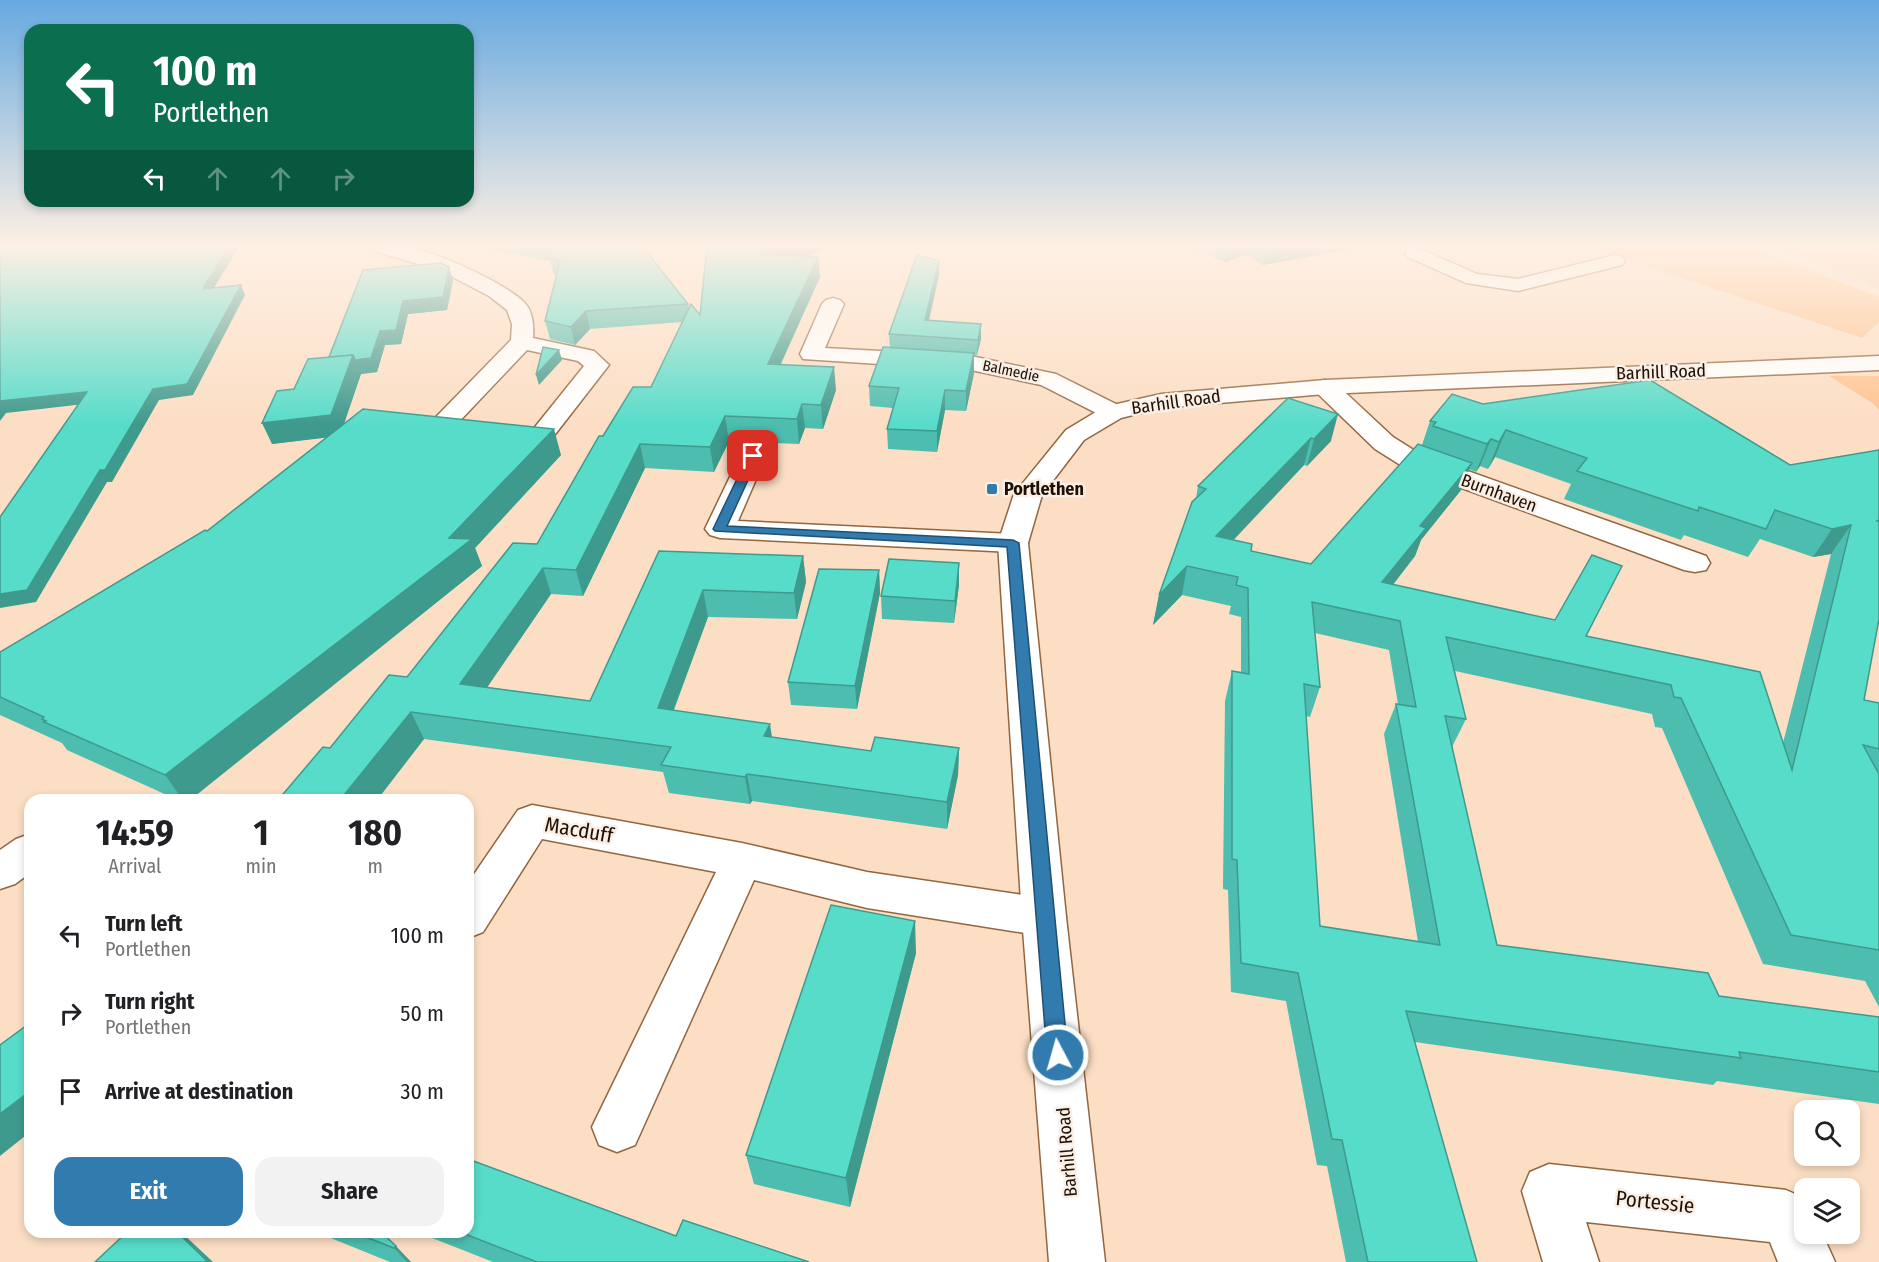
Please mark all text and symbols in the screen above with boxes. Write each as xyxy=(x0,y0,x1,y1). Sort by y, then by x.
text: 100 m xyxy=(153,46,257,96)
icon: left xyxy=(54,48,132,126)
text: Portlethen xyxy=(153,97,269,129)
icon: left xyxy=(138,162,171,195)
icon: ahead xyxy=(201,162,234,195)
icon: ahead xyxy=(264,162,297,195)
icon: right xyxy=(327,162,360,195)
street label: Balmedie xyxy=(981,356,1041,386)
street label: Barhill Road xyxy=(1616,359,1706,385)
street label: Barhill Road xyxy=(1130,385,1222,419)
pin xyxy=(727,430,778,481)
icon: arrive xyxy=(736,439,769,472)
street label: Burnhaven xyxy=(1458,469,1540,517)
place label: Portlethen xyxy=(1004,478,1084,500)
marker: Portlethen xyxy=(985,482,999,496)
text: 14:59 xyxy=(96,811,174,855)
text: 1 xyxy=(253,811,269,855)
text: 180 xyxy=(348,811,402,855)
street label: Macduff xyxy=(543,811,617,849)
text: Arrival xyxy=(108,854,161,878)
text: min xyxy=(246,854,277,878)
text: m xyxy=(368,854,383,878)
text: Turn left xyxy=(105,910,183,937)
icon: left xyxy=(54,919,87,952)
text: 100 m xyxy=(390,922,444,949)
text: Portlethen xyxy=(105,937,191,961)
text: Turn right xyxy=(105,988,194,1015)
icon: right xyxy=(54,997,87,1030)
text: 50 m xyxy=(400,1000,444,1027)
text: Portlethen xyxy=(105,1015,191,1039)
position arrow xyxy=(1026,1023,1090,1087)
icon: arrive xyxy=(54,1075,87,1108)
text: Arrive at destination xyxy=(105,1078,293,1105)
text: 30 m xyxy=(401,1078,444,1105)
map controls xyxy=(1794,1100,1860,1244)
button: search xyxy=(1794,1100,1860,1166)
street label: Barhill Road xyxy=(1052,1106,1082,1198)
button: Exit xyxy=(54,1157,243,1226)
button: Share xyxy=(255,1157,444,1226)
button: layers xyxy=(1794,1178,1860,1244)
street label: Portessie xyxy=(1614,1185,1696,1219)

